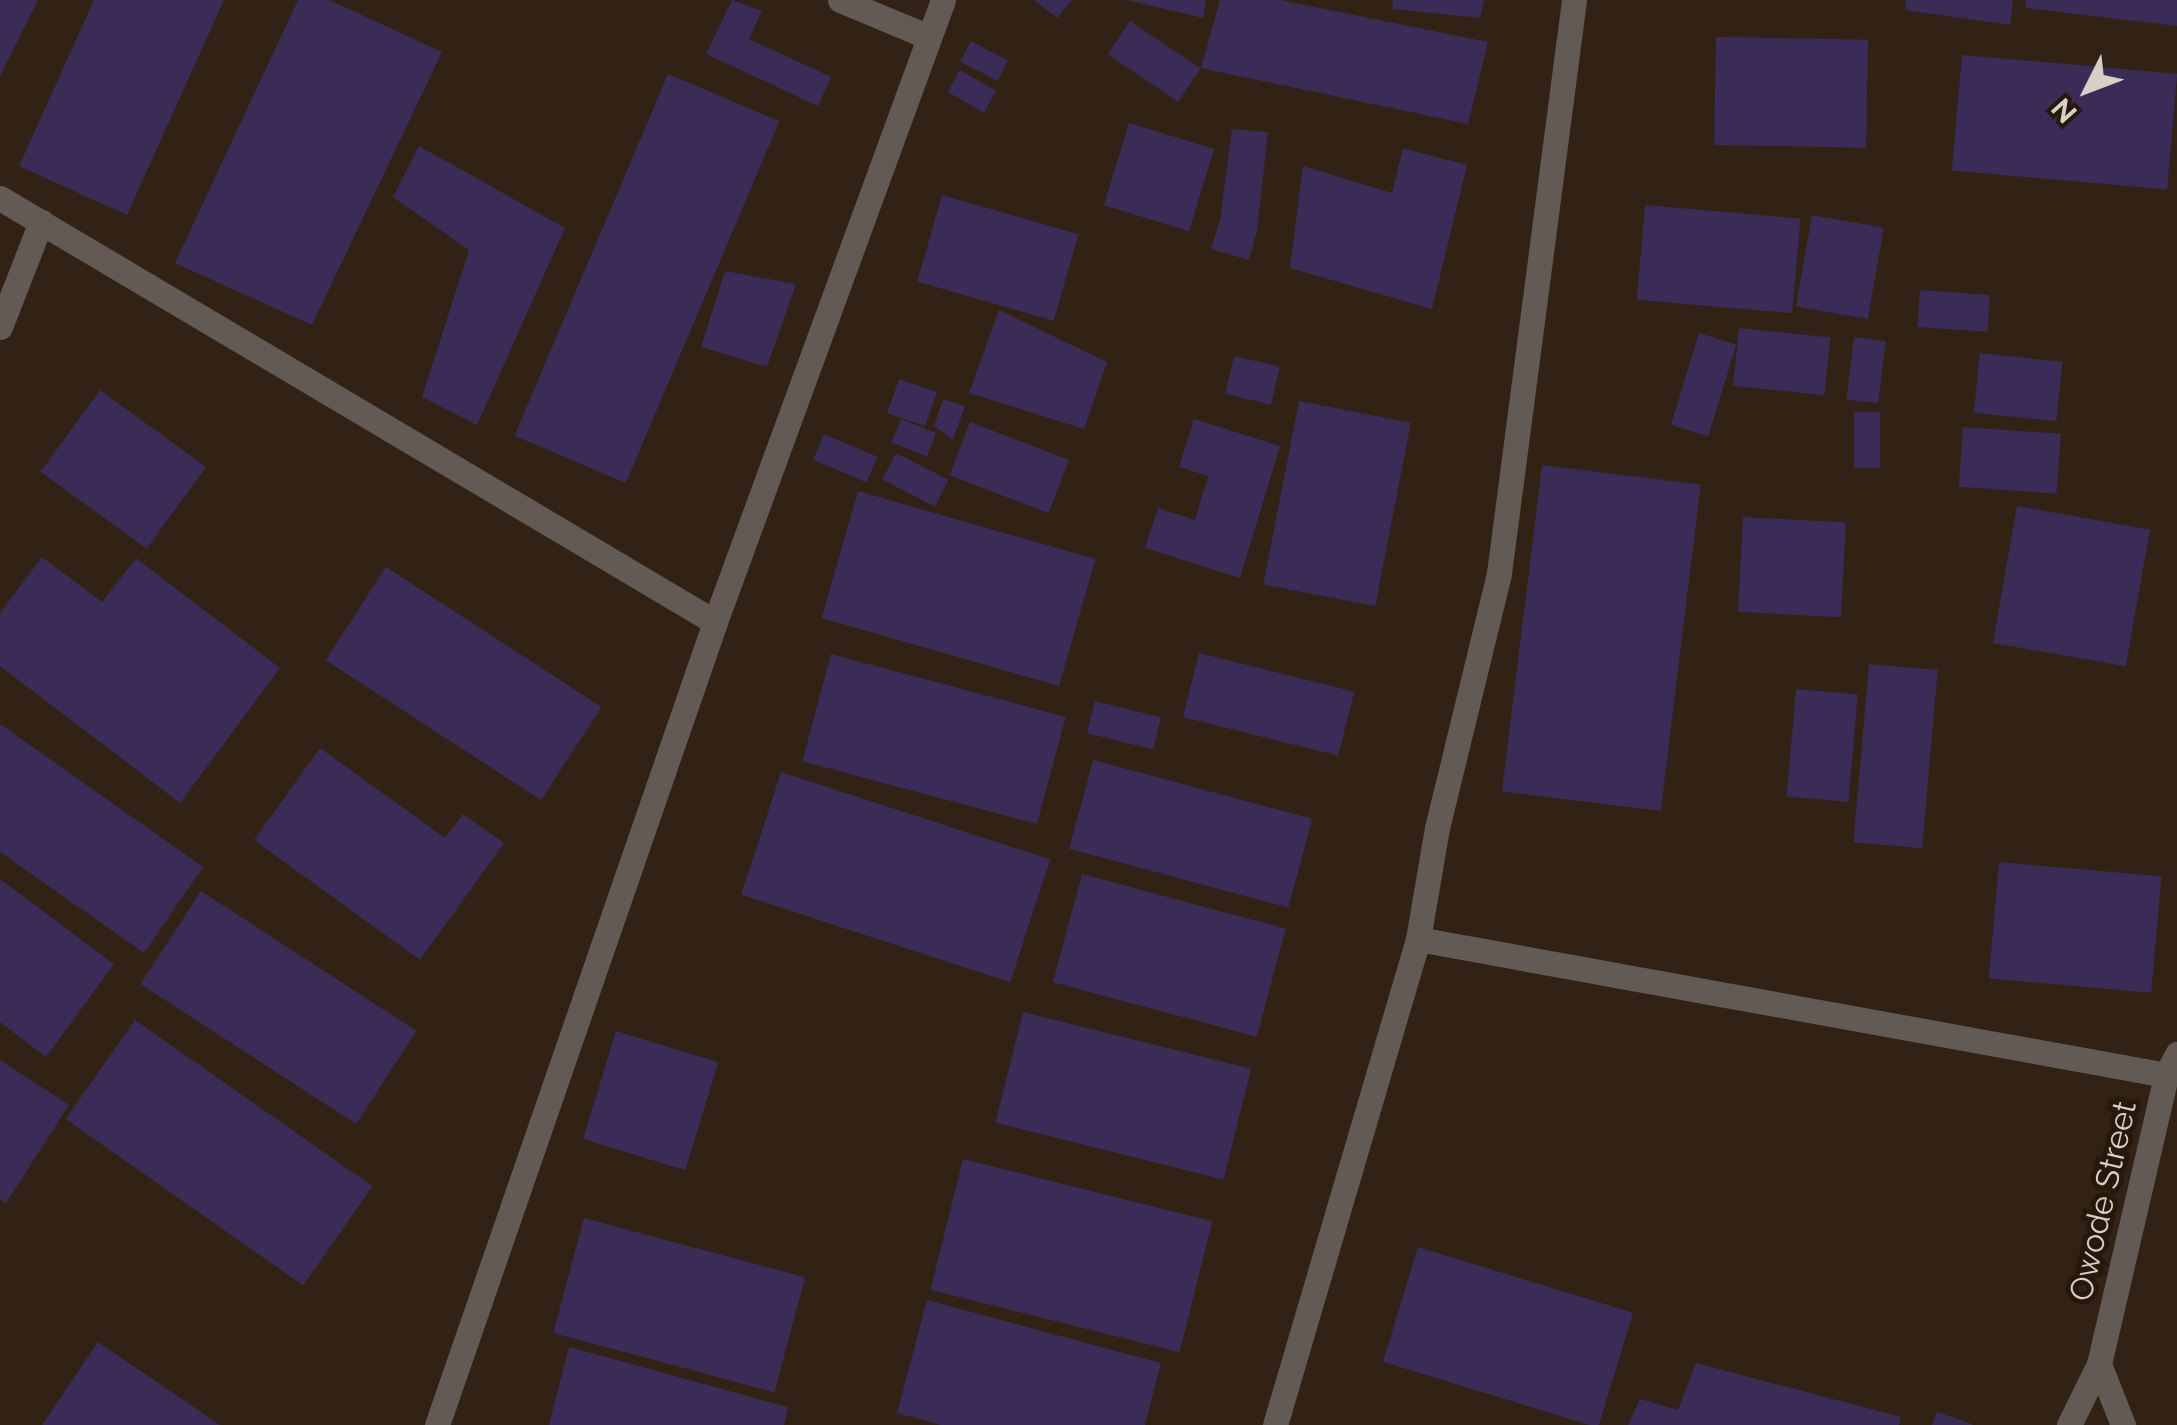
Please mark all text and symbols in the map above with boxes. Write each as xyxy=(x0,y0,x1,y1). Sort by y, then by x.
north arrow xyxy=(2037,40,2137,140)
text: N xyxy=(2045,91,2084,129)
street label: Owode Street xyxy=(2061,1097,2145,1305)

